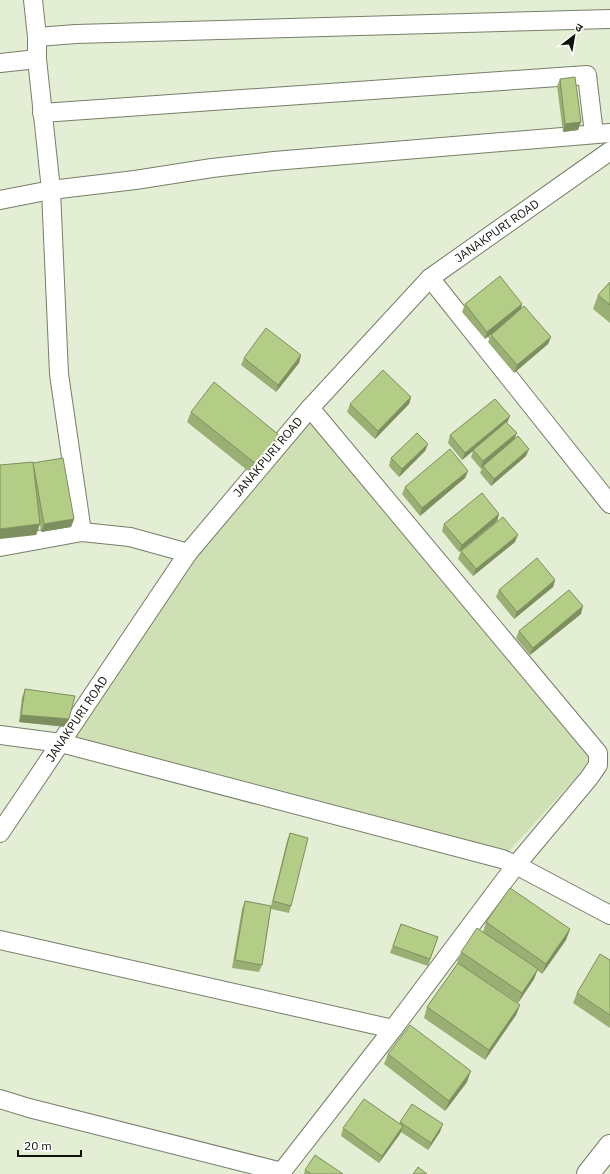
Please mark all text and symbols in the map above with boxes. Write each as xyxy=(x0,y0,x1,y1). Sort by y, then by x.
north arrow xyxy=(554,16,594,56)
text: उ xyxy=(573,20,586,35)
street label: JANAKPURI ROAD xyxy=(452,196,542,265)
street label: JANAKPURI ROAD xyxy=(230,414,305,500)
street label: JANAKPURI ROAD xyxy=(42,673,111,764)
scale bar xyxy=(18,1132,81,1158)
text: 20 m xyxy=(24,1138,52,1153)

